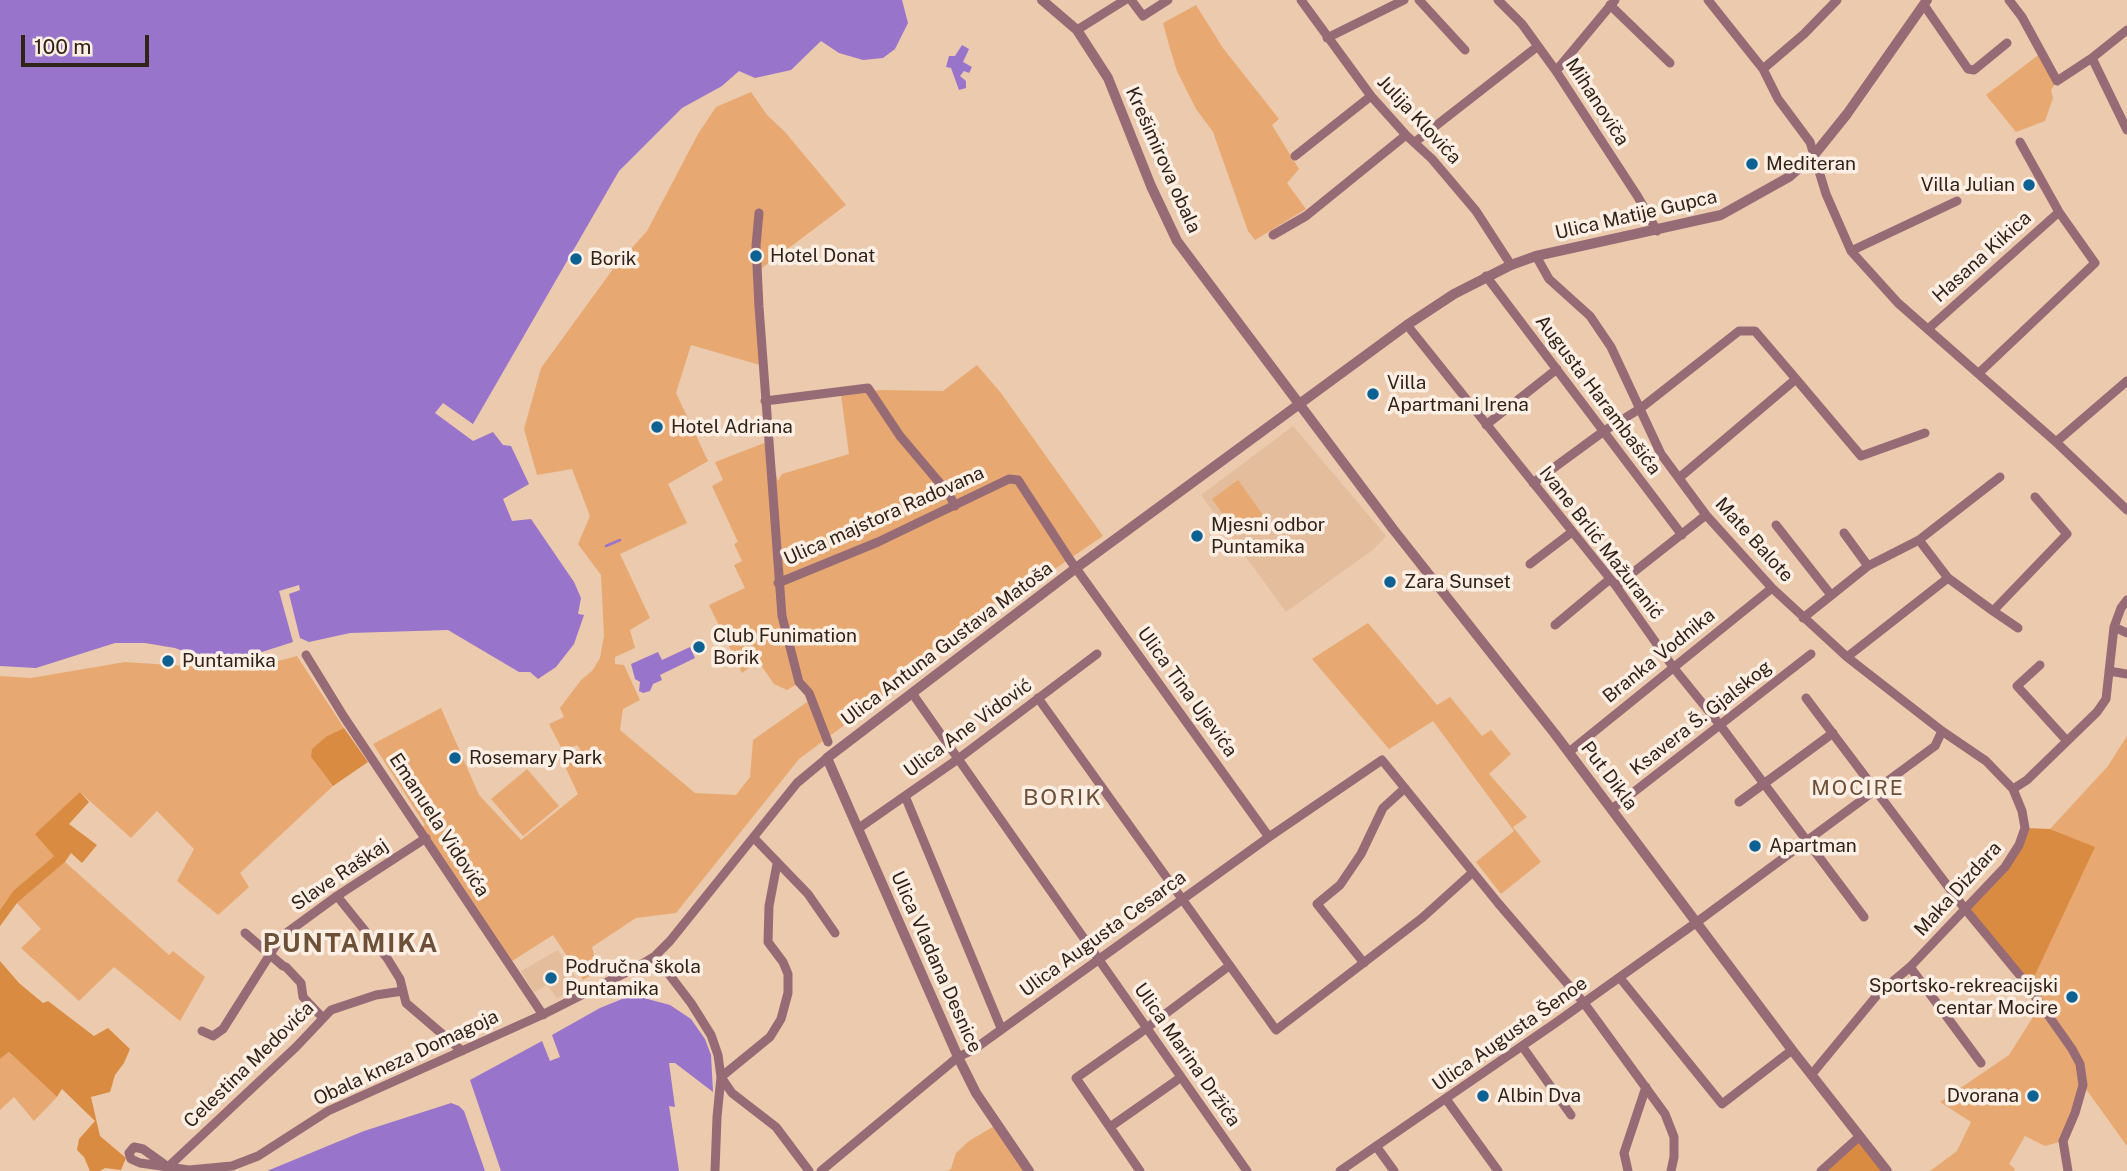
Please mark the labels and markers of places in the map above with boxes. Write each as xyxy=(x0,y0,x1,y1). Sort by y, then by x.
place label: Mediteran xyxy=(1766,153,1856,175)
marker: Mediteran xyxy=(1744,156,1760,172)
place label: Villa Julian xyxy=(1921,174,2015,196)
marker: Villa Julian xyxy=(2021,177,2037,193)
place label: Hotel Donat xyxy=(770,245,875,267)
place label: Borik xyxy=(590,248,636,270)
marker: Hotel Donat xyxy=(748,248,764,264)
marker: Borik xyxy=(568,251,584,267)
place label: Villa Apartmani Irena xyxy=(1387,372,1529,416)
marker: Villa Apartmani Irena xyxy=(1365,386,1381,402)
place label: Hotel Adriana xyxy=(671,416,793,438)
marker: Hotel Adriana xyxy=(649,419,665,435)
place label: Mjesni odbor Puntamika xyxy=(1211,514,1325,558)
marker: Mjesni odbor Puntamika xyxy=(1189,528,1205,544)
place label: Zara Sunset xyxy=(1404,571,1511,593)
marker: Zara Sunset xyxy=(1382,574,1398,590)
place label: Club Funimation Borik xyxy=(713,625,857,669)
marker: Club Funimation Borik xyxy=(691,639,707,655)
place label: Puntamika xyxy=(182,650,276,672)
marker: Puntamika xyxy=(160,653,176,669)
place label: Rosemary Park xyxy=(469,747,602,769)
marker: Rosemary Park xyxy=(447,750,463,766)
place label: Apartman xyxy=(1769,835,1857,857)
marker: Apartman xyxy=(1747,838,1763,854)
place label: Područna škola Puntamika xyxy=(565,956,701,1000)
marker: Područna škola Puntamika xyxy=(543,970,559,986)
place label: Sportsko-rekreacijski centar Mocire xyxy=(1869,975,2058,1019)
marker: Sportsko-rekreacijski centar Mocire xyxy=(2064,989,2080,1005)
place label: Albin Dva xyxy=(1497,1085,1581,1107)
place label: Dvorana xyxy=(1947,1085,2019,1107)
marker: Albin Dva xyxy=(1475,1088,1491,1104)
marker: Dvorana xyxy=(2025,1088,2041,1104)

